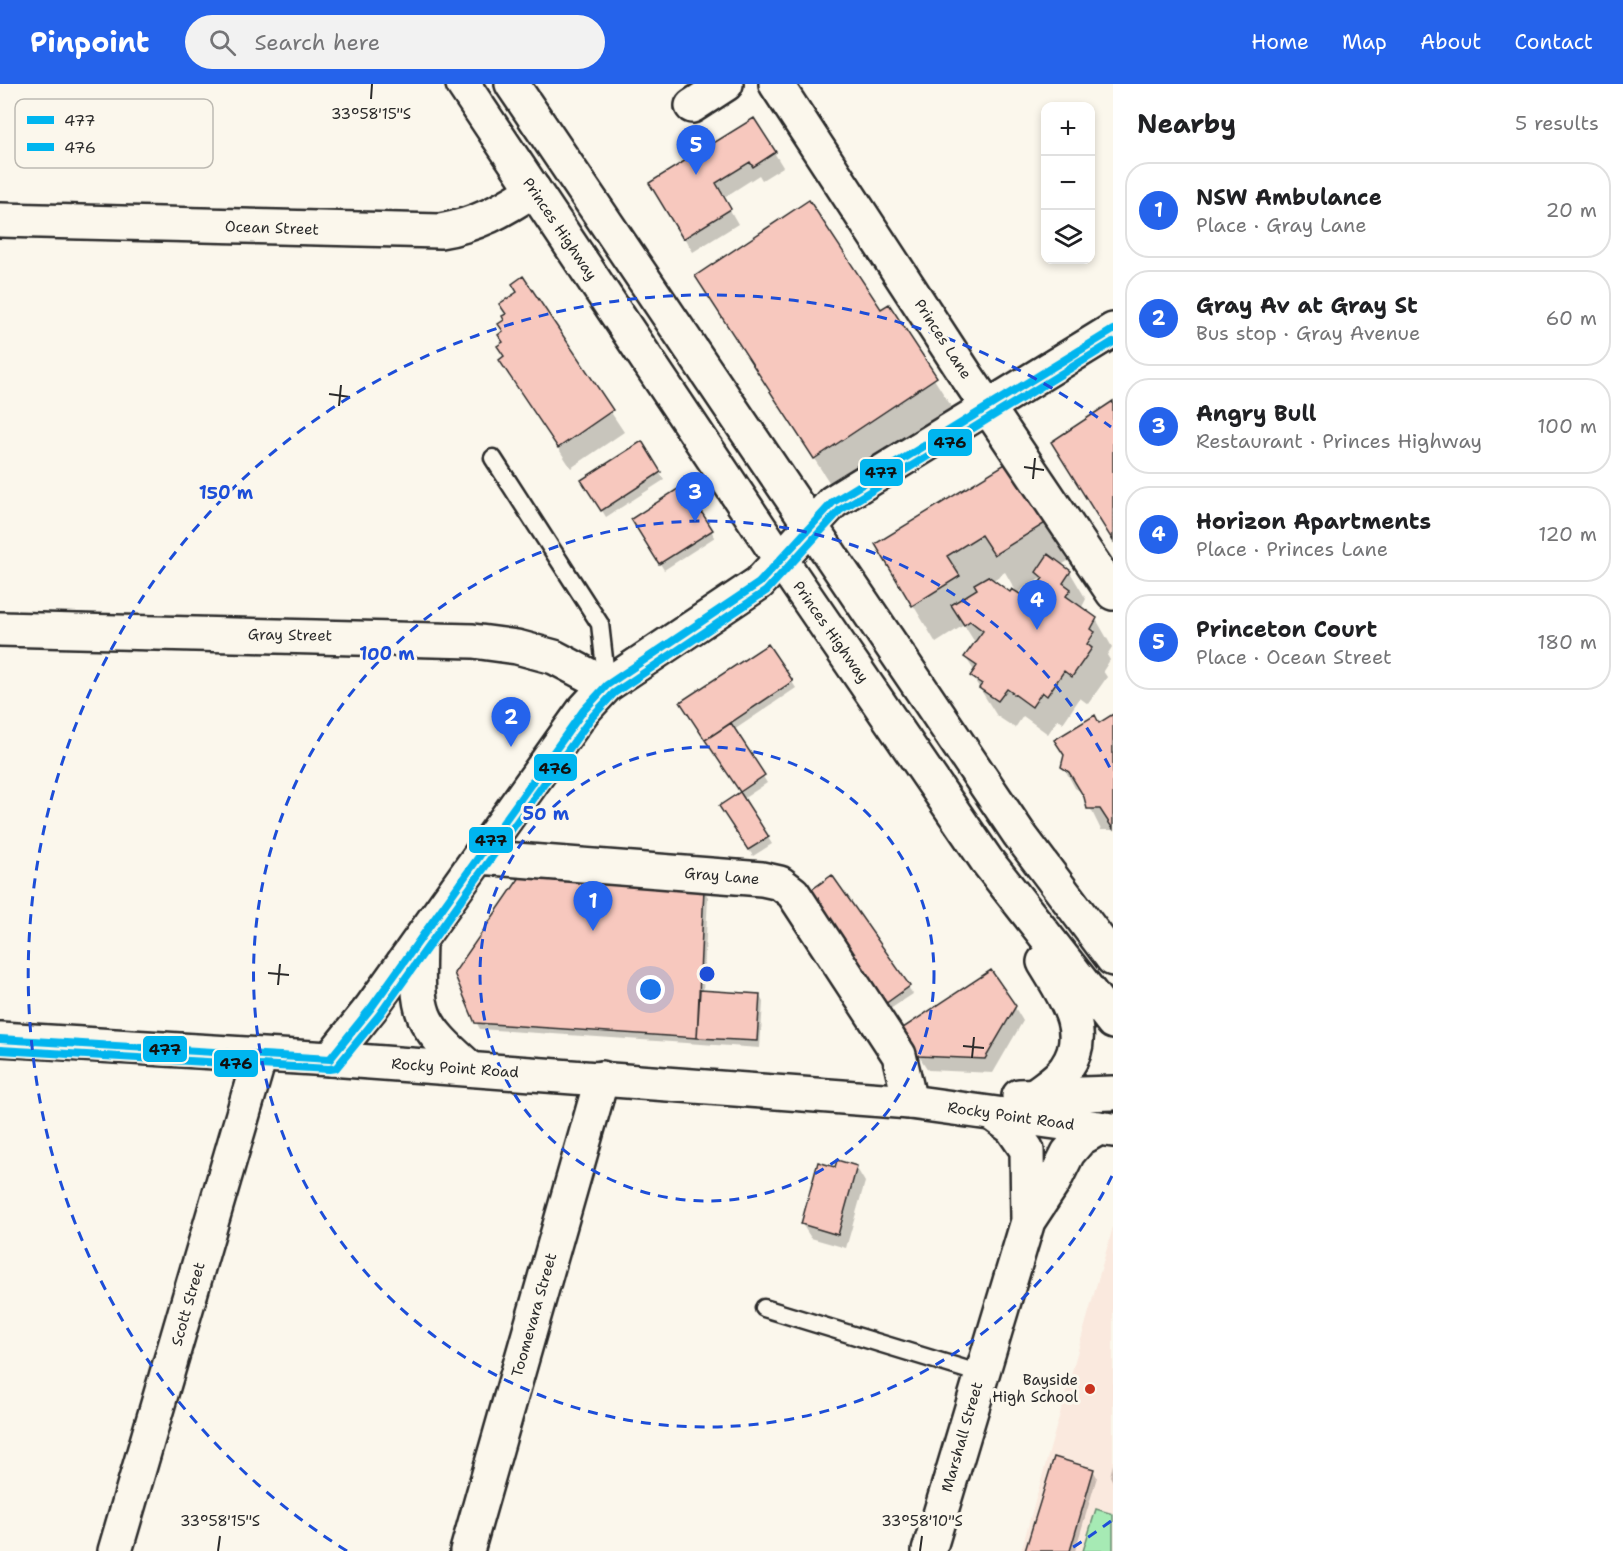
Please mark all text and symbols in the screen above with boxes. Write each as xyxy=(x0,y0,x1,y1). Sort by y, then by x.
search box xyxy=(185,15,605,69)
text: Pinpoint xyxy=(30,23,149,61)
icon: search xyxy=(206,26,239,59)
text: Search here xyxy=(254,28,380,57)
text: Home xyxy=(1251,28,1309,56)
text: Map xyxy=(1342,28,1387,56)
text: About xyxy=(1420,28,1481,56)
text: Contact xyxy=(1514,28,1593,56)
legend xyxy=(15,99,213,168)
map controls xyxy=(1041,102,1095,264)
button: + xyxy=(1041,102,1095,156)
text: 33°58'15"S xyxy=(331,104,411,124)
text: Nearby xyxy=(1137,106,1236,141)
text: 477 xyxy=(64,110,96,131)
text: 5 results xyxy=(1515,110,1599,136)
pin: 5 xyxy=(676,126,716,175)
text: 476 xyxy=(64,137,96,158)
button: − xyxy=(1041,156,1095,210)
street label: Princes Highway xyxy=(518,174,602,284)
text: NSW Ambulance xyxy=(1196,183,1382,212)
text: 1 xyxy=(1154,197,1163,223)
text: 20 m xyxy=(1546,197,1597,223)
button: layers xyxy=(1041,210,1095,264)
text: Place · Gray Lane xyxy=(1196,212,1367,238)
street label: Ocean Street xyxy=(225,216,319,240)
text: Gray Av at Gray St xyxy=(1196,291,1418,320)
street label: Princes Lane xyxy=(910,295,976,383)
text: 2 xyxy=(1152,305,1166,331)
text: 60 m xyxy=(1545,305,1597,331)
text: Bus stop · Gray Avenue xyxy=(1196,320,1420,346)
text: Angry Bull xyxy=(1196,399,1316,428)
text: 3 xyxy=(1152,413,1166,439)
text: 100 m xyxy=(1537,413,1597,439)
line badge: 476 xyxy=(927,428,973,457)
text: Restaurant · Princes Highway xyxy=(1196,428,1482,454)
text: 476 xyxy=(934,432,966,453)
line badge: 477 xyxy=(859,458,904,487)
text: 477 xyxy=(865,462,897,483)
pin: 3 xyxy=(676,472,714,522)
text: 150 m xyxy=(199,481,254,505)
text: Horizon Apartments xyxy=(1196,507,1431,536)
text: 4 xyxy=(1152,521,1166,547)
text: 120 m xyxy=(1538,521,1597,547)
text: Place · Princes Lane xyxy=(1196,536,1388,562)
street label: Princes Highway xyxy=(788,577,874,687)
pin: 4 xyxy=(1018,580,1056,630)
text: Princeton Court xyxy=(1196,615,1377,644)
street label: Gray Street xyxy=(248,624,332,646)
text: 5 xyxy=(1152,629,1165,655)
text: 180 m xyxy=(1537,629,1597,655)
text: 100 m xyxy=(359,642,415,666)
text: Place · Ocean Street xyxy=(1196,644,1392,670)
pin: 2 xyxy=(492,698,530,747)
line badge: 476 xyxy=(533,753,578,782)
text: 476 xyxy=(539,758,571,779)
text: 50 m xyxy=(523,802,570,826)
line badge: 477 xyxy=(468,826,514,854)
text: 477 xyxy=(475,830,507,851)
street label: Gray Lane xyxy=(684,863,760,889)
pin: 1 xyxy=(574,882,612,931)
centre of rings xyxy=(697,964,717,984)
your location xyxy=(636,975,665,1004)
line badge: 477 xyxy=(142,1035,188,1063)
text: 477 xyxy=(149,1039,181,1060)
line badge: 476 xyxy=(213,1049,259,1078)
text: 476 xyxy=(220,1053,252,1074)
street label: Rocky Point Road xyxy=(391,1054,520,1082)
street label: Rocky Point Road xyxy=(946,1097,1076,1135)
street label: Toomevara Street xyxy=(507,1251,561,1379)
street label: Scott Street xyxy=(166,1260,210,1348)
place label: Bayside High School xyxy=(992,1370,1078,1407)
street label: Marshall Street xyxy=(937,1380,987,1494)
marker: Bayside High School xyxy=(1083,1382,1097,1396)
text: 33°58'15"S xyxy=(180,1511,260,1531)
text: 33°58'10"S xyxy=(881,1511,963,1531)

